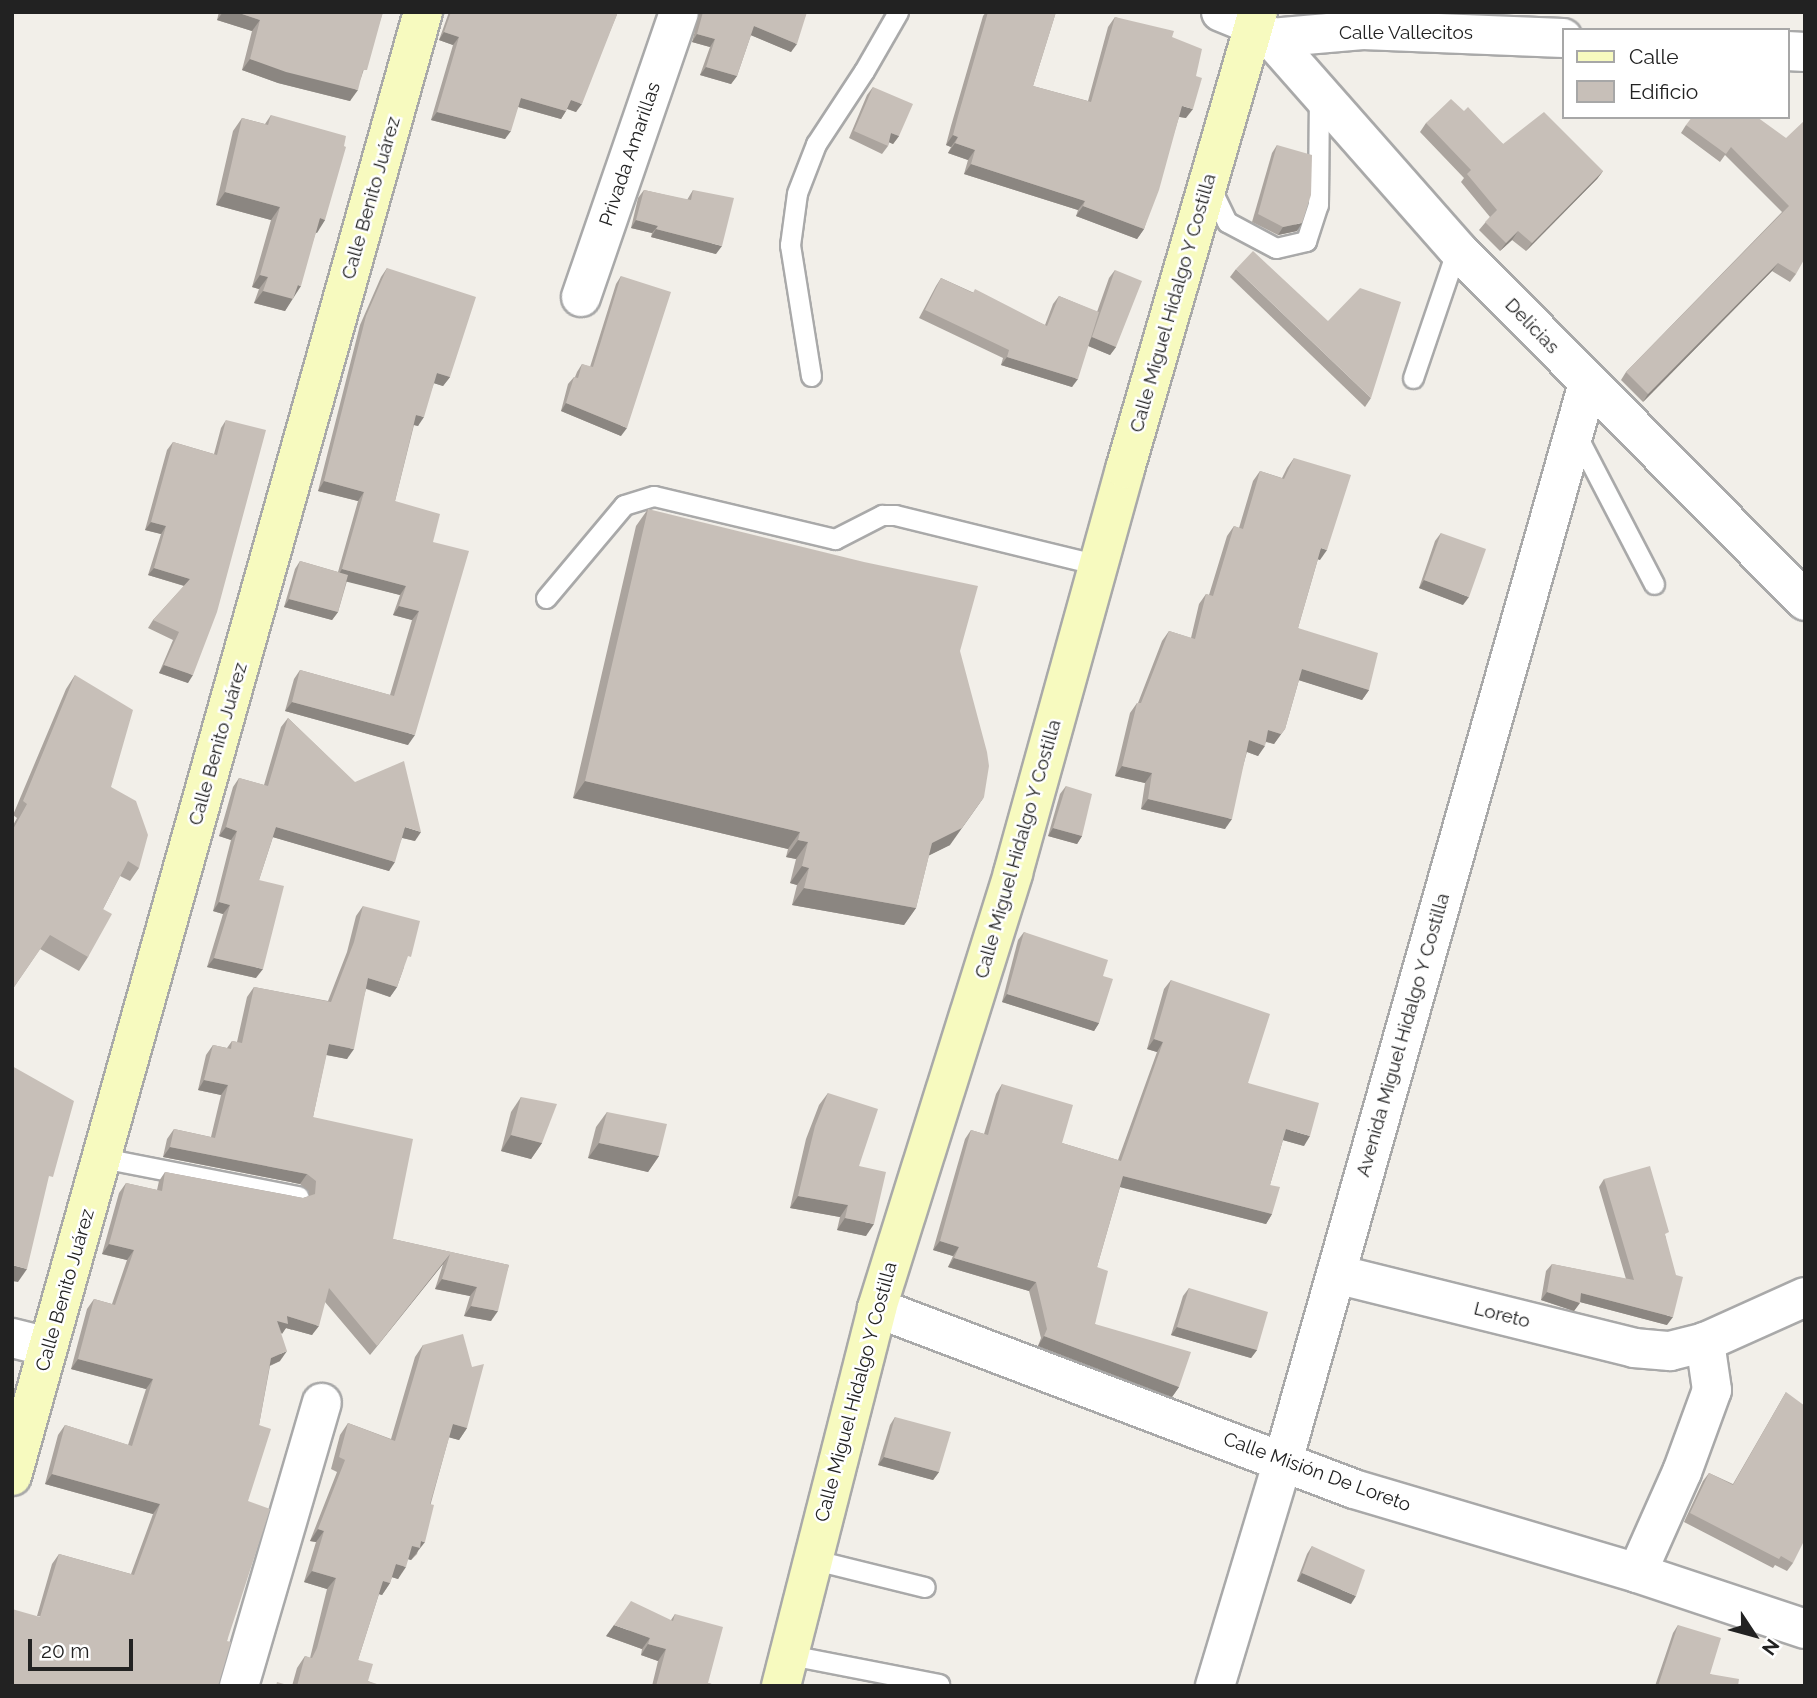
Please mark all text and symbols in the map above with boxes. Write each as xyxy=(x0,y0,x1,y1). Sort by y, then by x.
street label: Calle Vallecitos xyxy=(1339,22,1473,44)
legend xyxy=(1562,28,1789,119)
text: Calle xyxy=(1629,44,1679,69)
street label: Privada Amarillas xyxy=(595,79,665,229)
text: Edificio xyxy=(1629,79,1698,104)
street label: Calle Benito Juárez xyxy=(337,114,405,282)
street label: Calle Miguel Hidalgo Y Costilla xyxy=(1125,170,1221,436)
street label: Delicias xyxy=(1500,294,1564,358)
street label: Calle Benito Juárez xyxy=(184,660,252,828)
street label: Calle Miguel Hidalgo Y Costilla xyxy=(970,716,1066,982)
street label: Avenida Miguel Hidalgo Y Costilla xyxy=(1351,890,1455,1180)
street label: Calle Benito Juárez xyxy=(31,1206,99,1374)
street label: Calle Miguel Hidalgo Y Costilla xyxy=(810,1259,902,1525)
street label: Loreto xyxy=(1472,1297,1532,1333)
street label: Calle Misión De Loreto xyxy=(1220,1427,1414,1517)
north arrow xyxy=(1719,1600,1789,1670)
scale bar xyxy=(32,1624,136,1668)
text: N xyxy=(1758,1635,1784,1660)
text: 20 m xyxy=(41,1638,89,1663)

